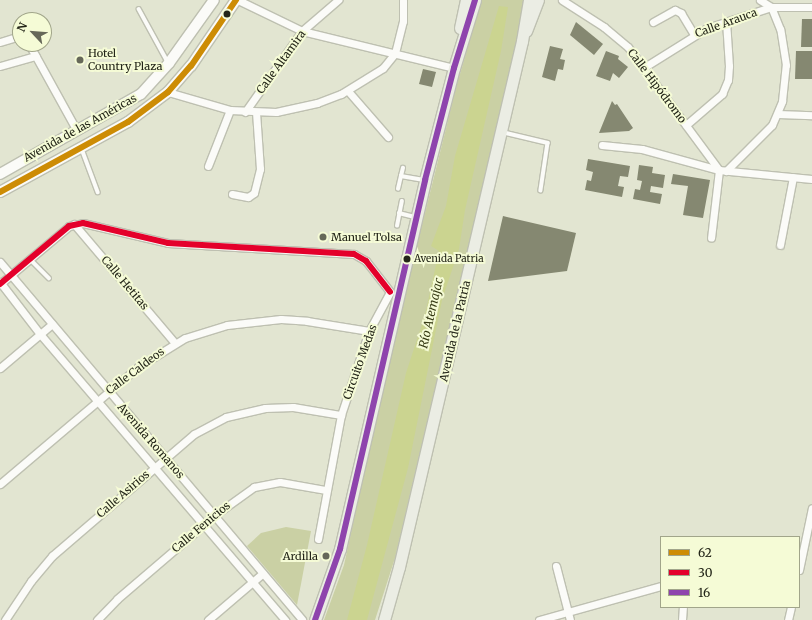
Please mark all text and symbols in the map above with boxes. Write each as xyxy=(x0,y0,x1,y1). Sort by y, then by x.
street label: Calle Arauca xyxy=(693,6,759,40)
unlabelled marker xyxy=(222,9,232,19)
north arrow xyxy=(12,12,52,52)
text: N xyxy=(14,20,30,34)
street label: Calle Altamira xyxy=(254,28,308,96)
street label: Calle Hipódromo xyxy=(625,46,689,126)
place label: Hotel Country Plaza xyxy=(88,47,162,73)
marker: Hotel Country Plaza xyxy=(75,55,85,65)
street label: Avenida de las Américas xyxy=(21,91,139,165)
place label: Manuel Tolsa xyxy=(331,230,402,244)
marker: Manuel Tolsa xyxy=(318,232,328,242)
street label: Calle Hetitas xyxy=(99,253,151,313)
place label: Avenida Patria xyxy=(414,253,484,265)
marker: Avenida Patria xyxy=(402,254,412,264)
water label: Río Atemajac xyxy=(416,276,446,350)
street label: Avenida de la Patria xyxy=(437,279,473,383)
street label: Circuito Medas xyxy=(340,323,380,401)
street label: Calle Caldeos xyxy=(103,345,167,397)
street label: Avenida Romanos xyxy=(115,401,187,481)
street label: Calle Asirios xyxy=(94,468,152,520)
street label: Calle Fenicios xyxy=(169,499,233,555)
legend xyxy=(660,536,800,608)
text: 62 xyxy=(698,545,712,560)
place label: Ardilla xyxy=(283,549,318,563)
marker: Ardilla xyxy=(321,551,331,561)
text: 30 xyxy=(698,565,712,580)
text: 16 xyxy=(698,585,710,600)

